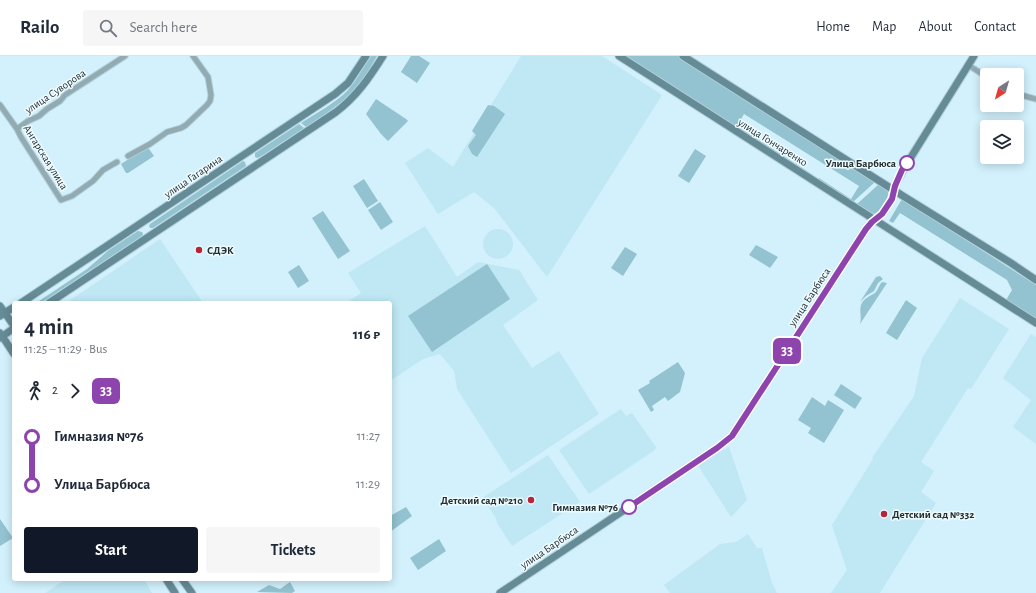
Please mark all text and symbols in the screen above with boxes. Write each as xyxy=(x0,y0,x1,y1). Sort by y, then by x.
search box xyxy=(83,10,363,46)
icon: search xyxy=(97,17,119,39)
text: Railo xyxy=(20,18,59,37)
text: Search here xyxy=(129,20,197,35)
text: Home xyxy=(816,20,850,34)
text: Map xyxy=(872,20,896,34)
text: About xyxy=(918,20,952,34)
text: Contact xyxy=(974,20,1016,34)
street label: улица Суворова xyxy=(22,67,87,116)
north arrow xyxy=(980,68,1024,112)
map controls xyxy=(980,68,1024,164)
street label: улица Гончаренко xyxy=(735,116,809,168)
button: layers xyxy=(980,120,1024,164)
street label: Ангарская улица xyxy=(21,123,70,191)
street label: улица Гагарина xyxy=(161,153,224,200)
marker: Улица Барбюса xyxy=(899,155,915,171)
place label: Улица Барбюса xyxy=(825,158,896,169)
marker: СДЭК xyxy=(194,245,204,255)
place label: СДЭК xyxy=(207,245,234,256)
street label: улица Барбюса xyxy=(786,266,832,329)
text: 4 min xyxy=(24,316,74,338)
text: 116 ₽ xyxy=(353,327,380,342)
line badge: 33 xyxy=(769,338,805,364)
text: 11:25 – 11:29 · Bus xyxy=(24,343,107,356)
text: 33 xyxy=(781,344,793,358)
icon: walk xyxy=(24,380,46,402)
icon: forward xyxy=(64,380,86,402)
text: 2 xyxy=(52,384,58,397)
text: 33 xyxy=(100,384,112,398)
text: Гимназия №76 xyxy=(54,429,144,444)
text: 11:27 xyxy=(357,430,380,443)
text: Улица Барбюса xyxy=(54,477,150,492)
text: 11:29 xyxy=(356,478,380,491)
place label: Детский сад №210 xyxy=(440,495,523,506)
marker: Детский сад №210 xyxy=(526,495,536,505)
marker: Гимназия №76 xyxy=(621,499,637,515)
place label: Гимназия №76 xyxy=(552,502,618,513)
marker: Детский сад №332 xyxy=(879,509,889,519)
place label: Детский сад №332 xyxy=(892,509,974,520)
street label: улица Барбюса xyxy=(518,524,580,571)
button: Start xyxy=(24,527,198,573)
button: Tickets xyxy=(206,527,380,573)

